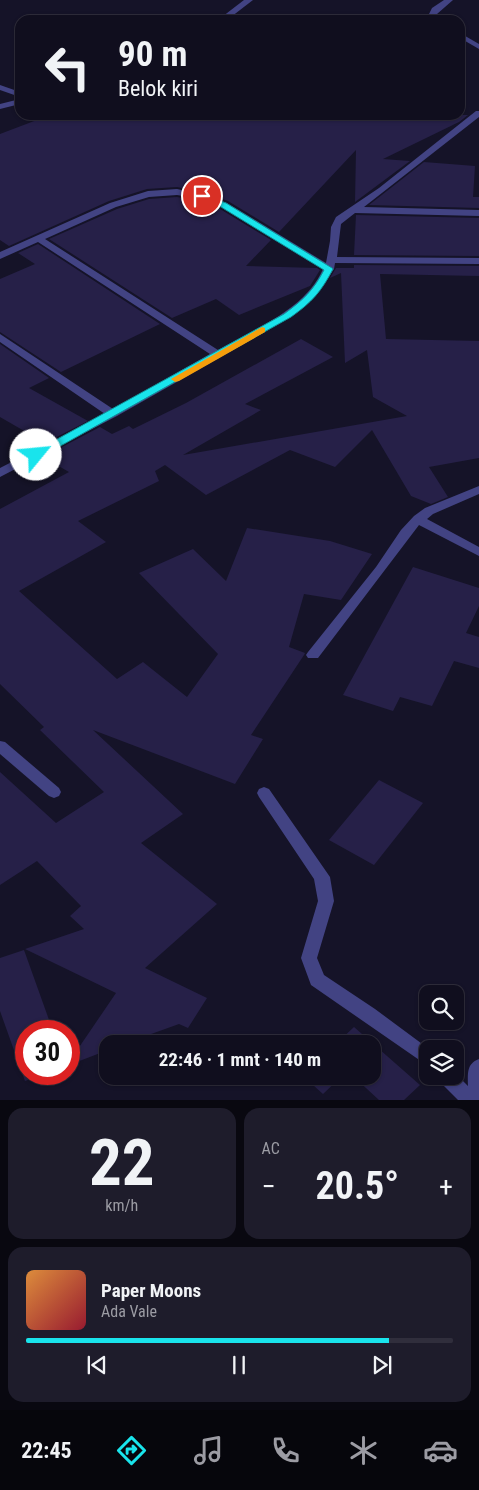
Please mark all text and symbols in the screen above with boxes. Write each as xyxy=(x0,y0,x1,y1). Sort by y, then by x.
text: 90 m xyxy=(118,34,187,75)
icon: left xyxy=(35,35,100,100)
text: Belok kiri xyxy=(118,76,198,101)
pin xyxy=(181,175,223,217)
icon: arrive xyxy=(188,182,216,210)
position arrow xyxy=(9,428,61,480)
map controls xyxy=(419,985,464,1085)
button: search xyxy=(419,985,464,1030)
speed limit sign: 30 xyxy=(15,1020,80,1085)
button: layers xyxy=(419,1040,464,1085)
text: 22:46 · 1 mnt · 140 m xyxy=(159,1048,321,1071)
text: 22 xyxy=(89,1125,155,1201)
text: AC xyxy=(262,1139,280,1158)
text: 20.5° xyxy=(316,1164,399,1208)
text: − xyxy=(262,1170,276,1203)
text: + xyxy=(439,1170,453,1203)
text: km/h xyxy=(105,1196,138,1215)
text: Paper Moons xyxy=(101,1279,201,1302)
text: Ada Vale xyxy=(101,1302,157,1321)
icon: previous xyxy=(83,1351,111,1379)
icon: pause xyxy=(225,1351,253,1379)
icon: next xyxy=(368,1351,396,1379)
icon: directions xyxy=(114,1433,149,1468)
icon: music xyxy=(191,1433,226,1468)
icon: phone xyxy=(268,1433,303,1468)
icon: climate xyxy=(346,1433,381,1468)
icon: car xyxy=(423,1433,458,1468)
text: 22:45 xyxy=(21,1438,72,1463)

